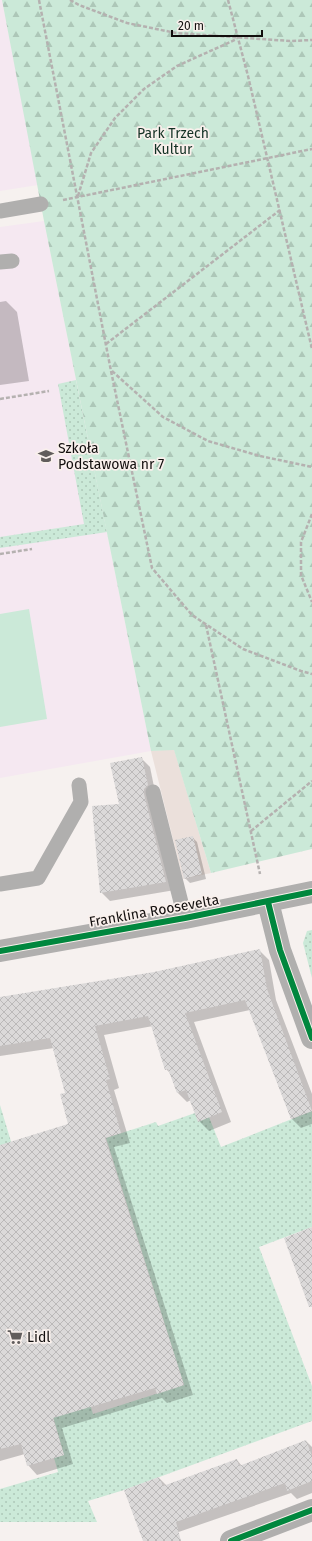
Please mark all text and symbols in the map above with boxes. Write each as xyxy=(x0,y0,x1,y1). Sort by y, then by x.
scale bar xyxy=(172,12,262,38)
text: 20 m xyxy=(178,19,204,33)
park label: Park Trzech Kultur xyxy=(137,125,209,158)
place label: Szkoła Podstawowa nr 7 xyxy=(58,440,164,473)
school or university icon: Szkoła Podstawowa nr 7 xyxy=(37,447,55,465)
street label: Franklina Roosevelta xyxy=(88,891,220,931)
supermarket icon: Lidl xyxy=(6,1328,24,1346)
place label: Lidl xyxy=(27,1329,50,1346)

